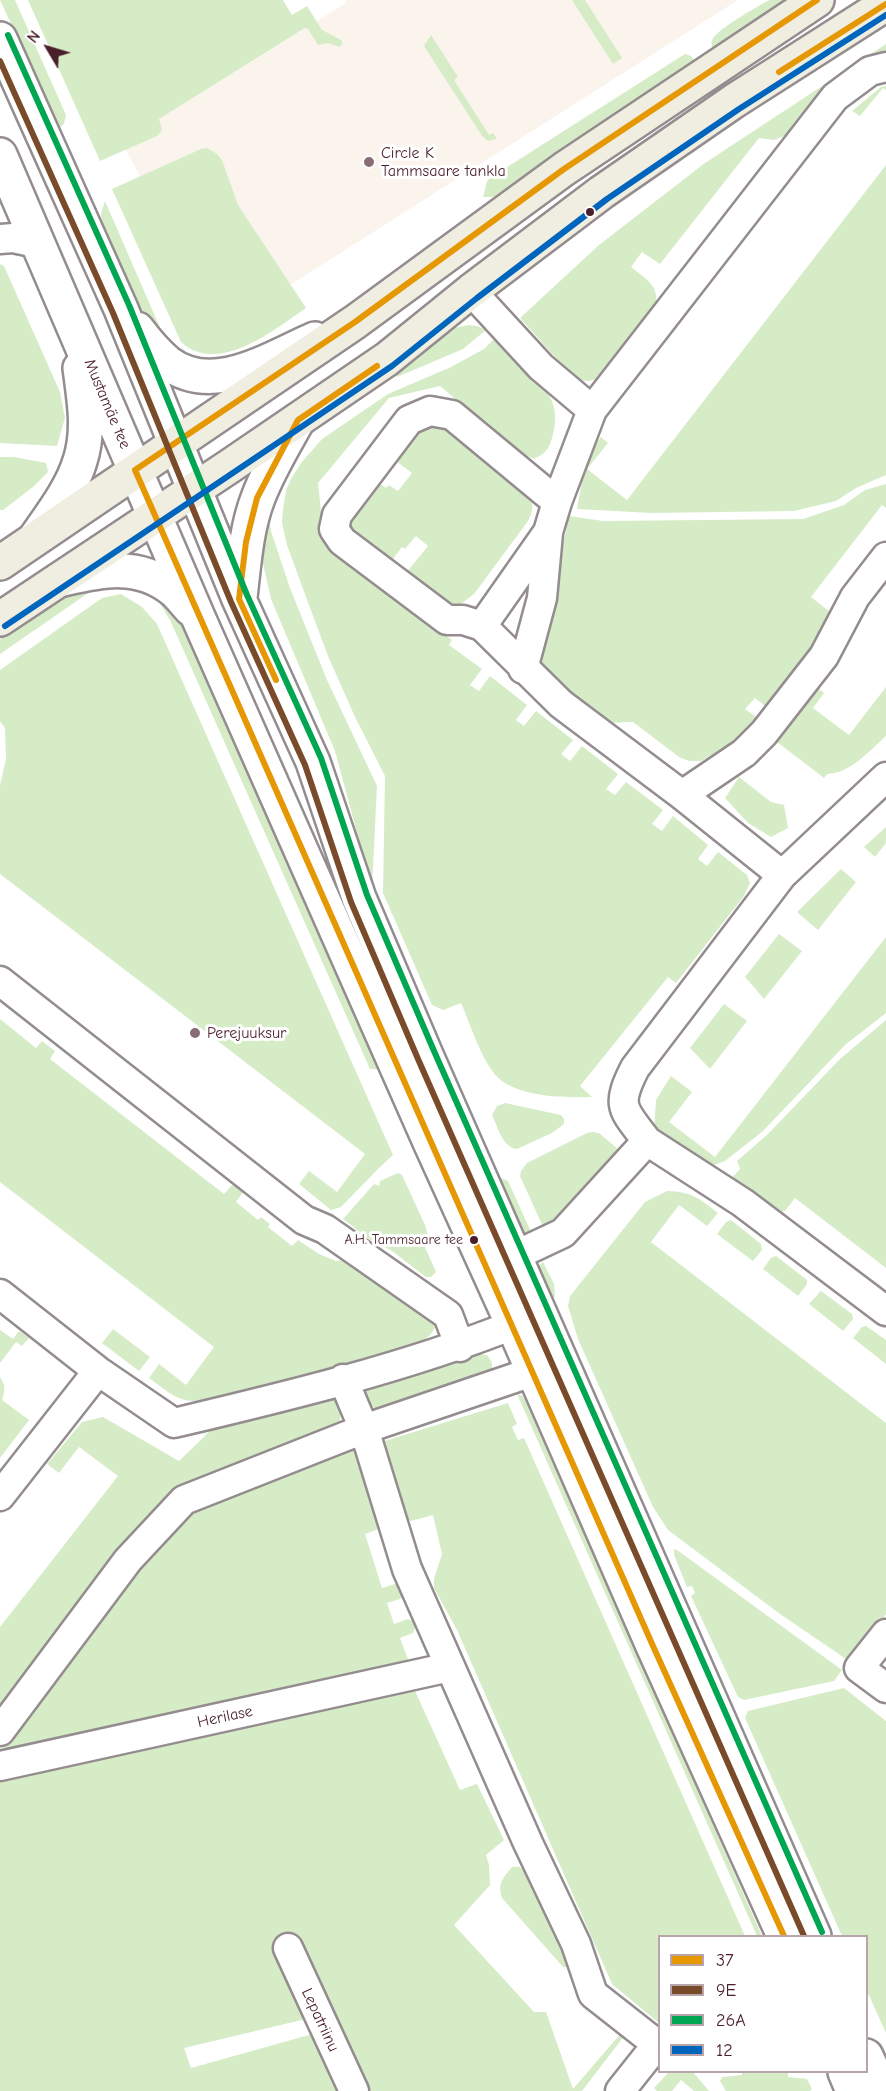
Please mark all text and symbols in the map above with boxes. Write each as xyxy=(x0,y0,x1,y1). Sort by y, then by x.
north arrow xyxy=(18,18,78,78)
text: N xyxy=(24,27,44,47)
place label: Circle K Tammsaare tankla xyxy=(381,143,506,181)
marker: Circle K Tammsaare tankla xyxy=(362,155,376,169)
unlabelled marker xyxy=(584,206,596,218)
street label: Mustamäe tee xyxy=(79,356,135,452)
place label: Perejuuksur xyxy=(207,1023,286,1043)
marker: Perejuuksur xyxy=(188,1026,202,1040)
place label: A.H. Tammsaare tee xyxy=(345,1232,463,1248)
marker: A.H. Tammsaare tee xyxy=(468,1234,480,1246)
street label: Herilase xyxy=(196,1702,254,1732)
legend xyxy=(658,1935,868,2073)
text: 37 xyxy=(716,1950,734,1971)
text: 9E xyxy=(716,1980,736,2001)
street label: Lepatriinu xyxy=(297,1985,343,2055)
text: 26A xyxy=(716,2010,746,2031)
text: 12 xyxy=(716,2040,733,2061)

